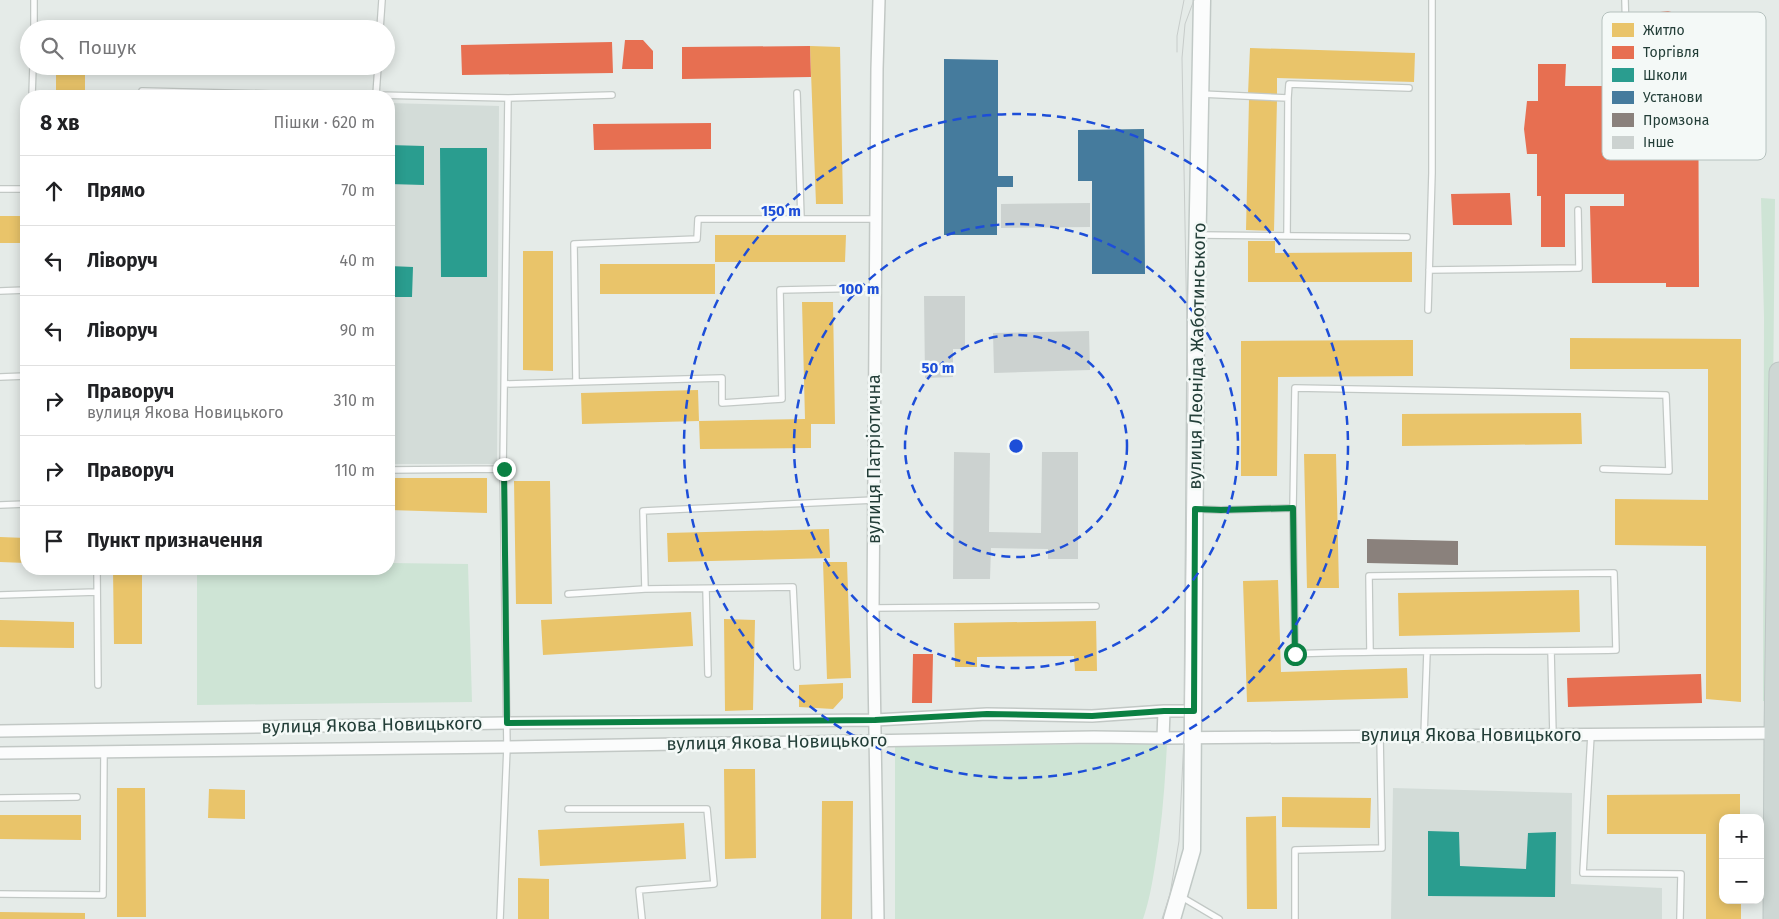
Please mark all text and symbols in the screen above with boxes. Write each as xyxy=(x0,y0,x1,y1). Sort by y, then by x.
legend xyxy=(1602,12,1766,160)
search box xyxy=(20,20,395,75)
text: Житло xyxy=(1643,22,1685,39)
icon: search xyxy=(38,34,66,62)
text: Пошук xyxy=(78,36,136,59)
text: Торгівля xyxy=(1643,44,1699,61)
text: Школи xyxy=(1643,67,1688,84)
text: Установи xyxy=(1643,89,1703,106)
text: 8 хв xyxy=(40,110,80,136)
text: Промзона xyxy=(1643,112,1709,129)
text: Пішки · 620 m xyxy=(274,113,375,132)
text: Інше xyxy=(1643,134,1674,151)
icon: ahead xyxy=(40,177,68,205)
text: Прямо xyxy=(87,179,145,202)
text: 70 m xyxy=(341,181,375,200)
text: 150 m xyxy=(761,202,801,220)
street label: вулиця Леоніда Жаботинського xyxy=(1184,222,1210,490)
icon: left xyxy=(40,247,68,275)
text: Ліворуч xyxy=(87,249,158,272)
text: 40 m xyxy=(340,251,375,270)
text: 100 m xyxy=(839,280,879,298)
icon: left xyxy=(40,317,68,345)
text: Ліворуч xyxy=(87,319,158,342)
text: 90 m xyxy=(340,321,375,340)
text: 50 m xyxy=(921,359,955,377)
street label: вулиця Патріотична xyxy=(863,374,885,544)
text: Праворуч xyxy=(87,380,174,403)
icon: right xyxy=(40,387,68,415)
text: 310 m xyxy=(334,391,375,410)
text: вулиця Якова Новицького xyxy=(87,403,284,422)
centre of rings xyxy=(1007,437,1025,455)
icon: right xyxy=(40,457,68,485)
route end xyxy=(493,458,516,481)
text: Праворуч xyxy=(87,459,174,482)
text: 110 m xyxy=(334,461,375,480)
icon: arrive xyxy=(40,527,68,555)
text: Пункт призначення xyxy=(87,529,263,552)
route start xyxy=(1284,643,1307,666)
street label: вулиця Якова Новицького xyxy=(261,712,483,738)
street label: вулиця Якова Новицького xyxy=(1360,724,1582,746)
street label: вулиця Якова Новицького xyxy=(666,729,888,755)
map controls xyxy=(1719,814,1764,904)
button: + xyxy=(1719,814,1764,859)
button: − xyxy=(1719,859,1764,904)

